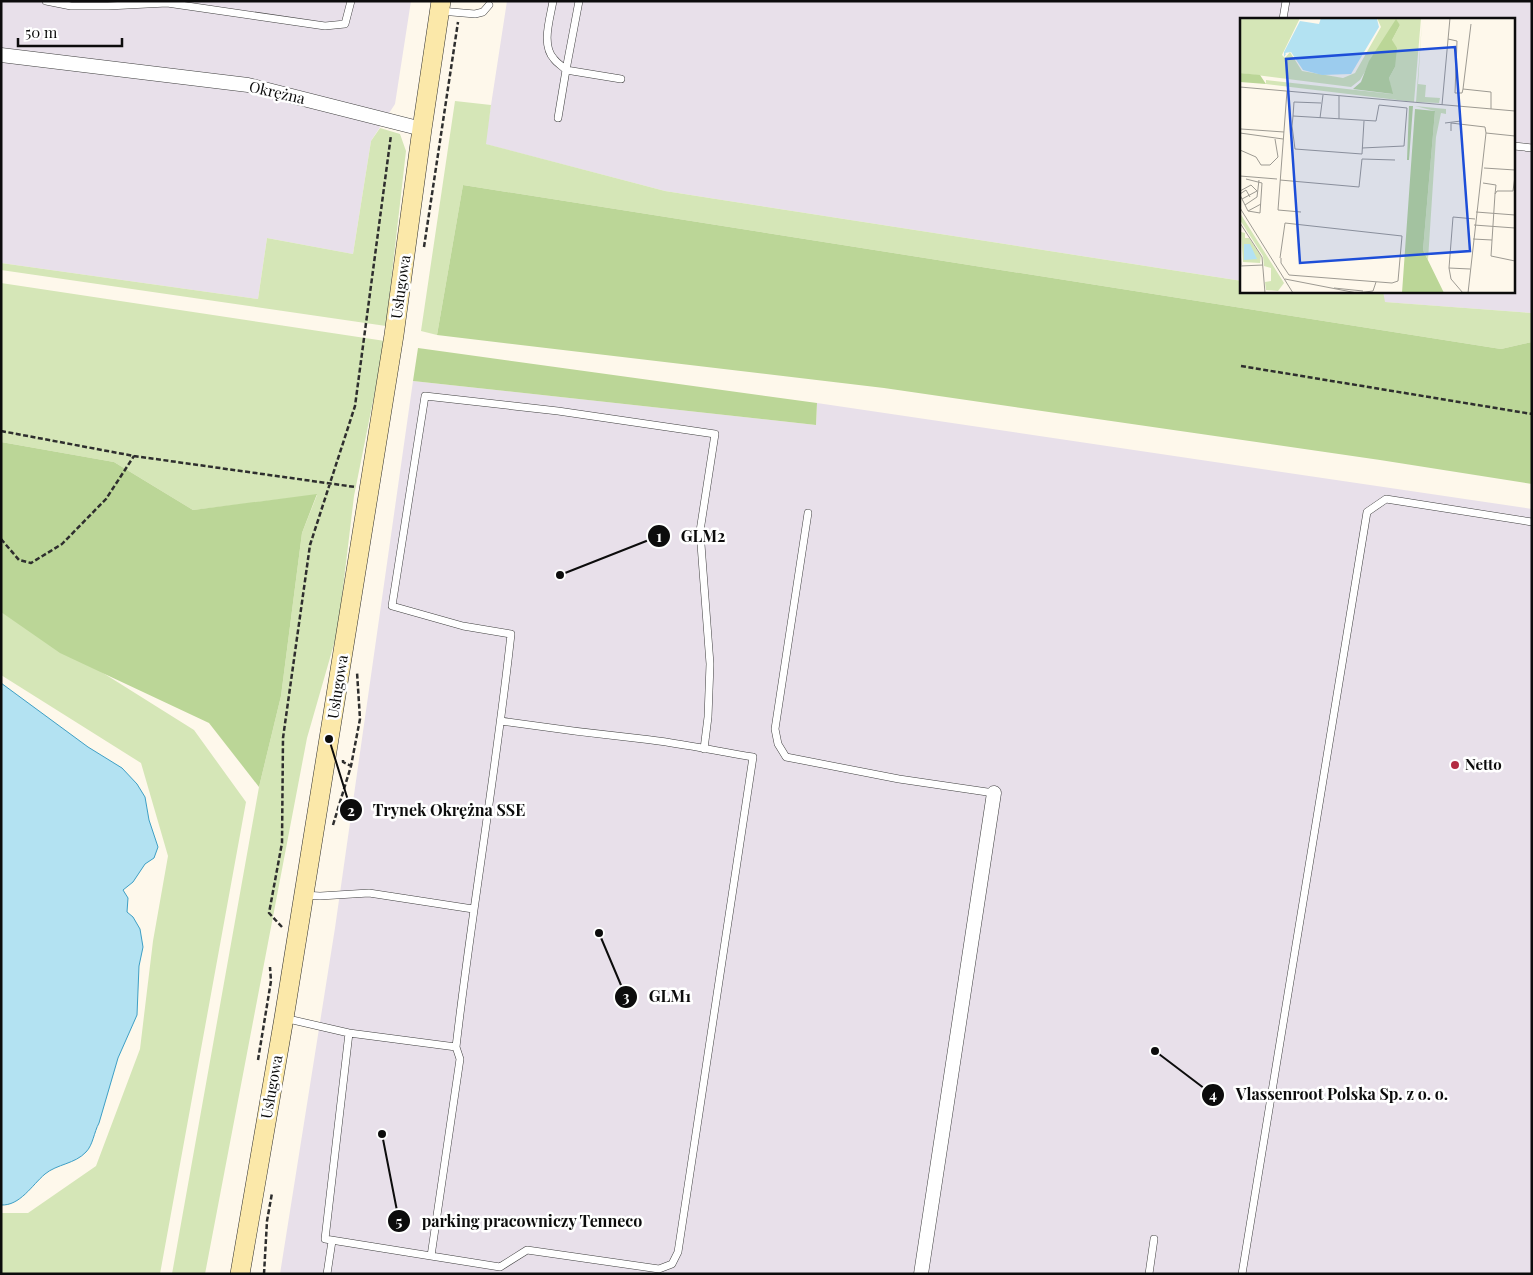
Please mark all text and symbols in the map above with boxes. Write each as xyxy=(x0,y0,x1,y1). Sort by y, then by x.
scale bar xyxy=(18,15,121,47)
inset map xyxy=(1240,18,1516,292)
text: 50 m xyxy=(25,22,58,42)
street label: Okrężna xyxy=(247,76,308,108)
street label: Usługowa xyxy=(386,253,414,320)
callout: GLM2 xyxy=(646,521,736,552)
text: GLM2 xyxy=(681,525,725,546)
text: 1 xyxy=(656,526,662,546)
street label: Usługowa xyxy=(322,653,352,720)
place label: Netto xyxy=(1465,754,1502,774)
marker: Netto xyxy=(1449,759,1461,771)
callout: Trynek Okrężna SSE xyxy=(338,795,536,826)
text: Trynek Okrężna SSE xyxy=(373,799,525,820)
text: 2 xyxy=(347,800,355,820)
callout: GLM1 xyxy=(613,981,701,1012)
text: GLM1 xyxy=(649,985,691,1006)
text: 3 xyxy=(622,986,630,1006)
street label: Usługowa xyxy=(256,1053,287,1120)
callout: Vlassenroot Polska Sp. z o. o. xyxy=(1201,1079,1458,1110)
text: Vlassenroot Polska Sp. z o. o. xyxy=(1235,1083,1448,1104)
text: 4 xyxy=(1209,1084,1217,1104)
callout: parking pracowniczy Tenneco xyxy=(387,1206,653,1237)
text: parking pracowniczy Tenneco xyxy=(422,1210,642,1231)
text: 5 xyxy=(396,1211,403,1231)

